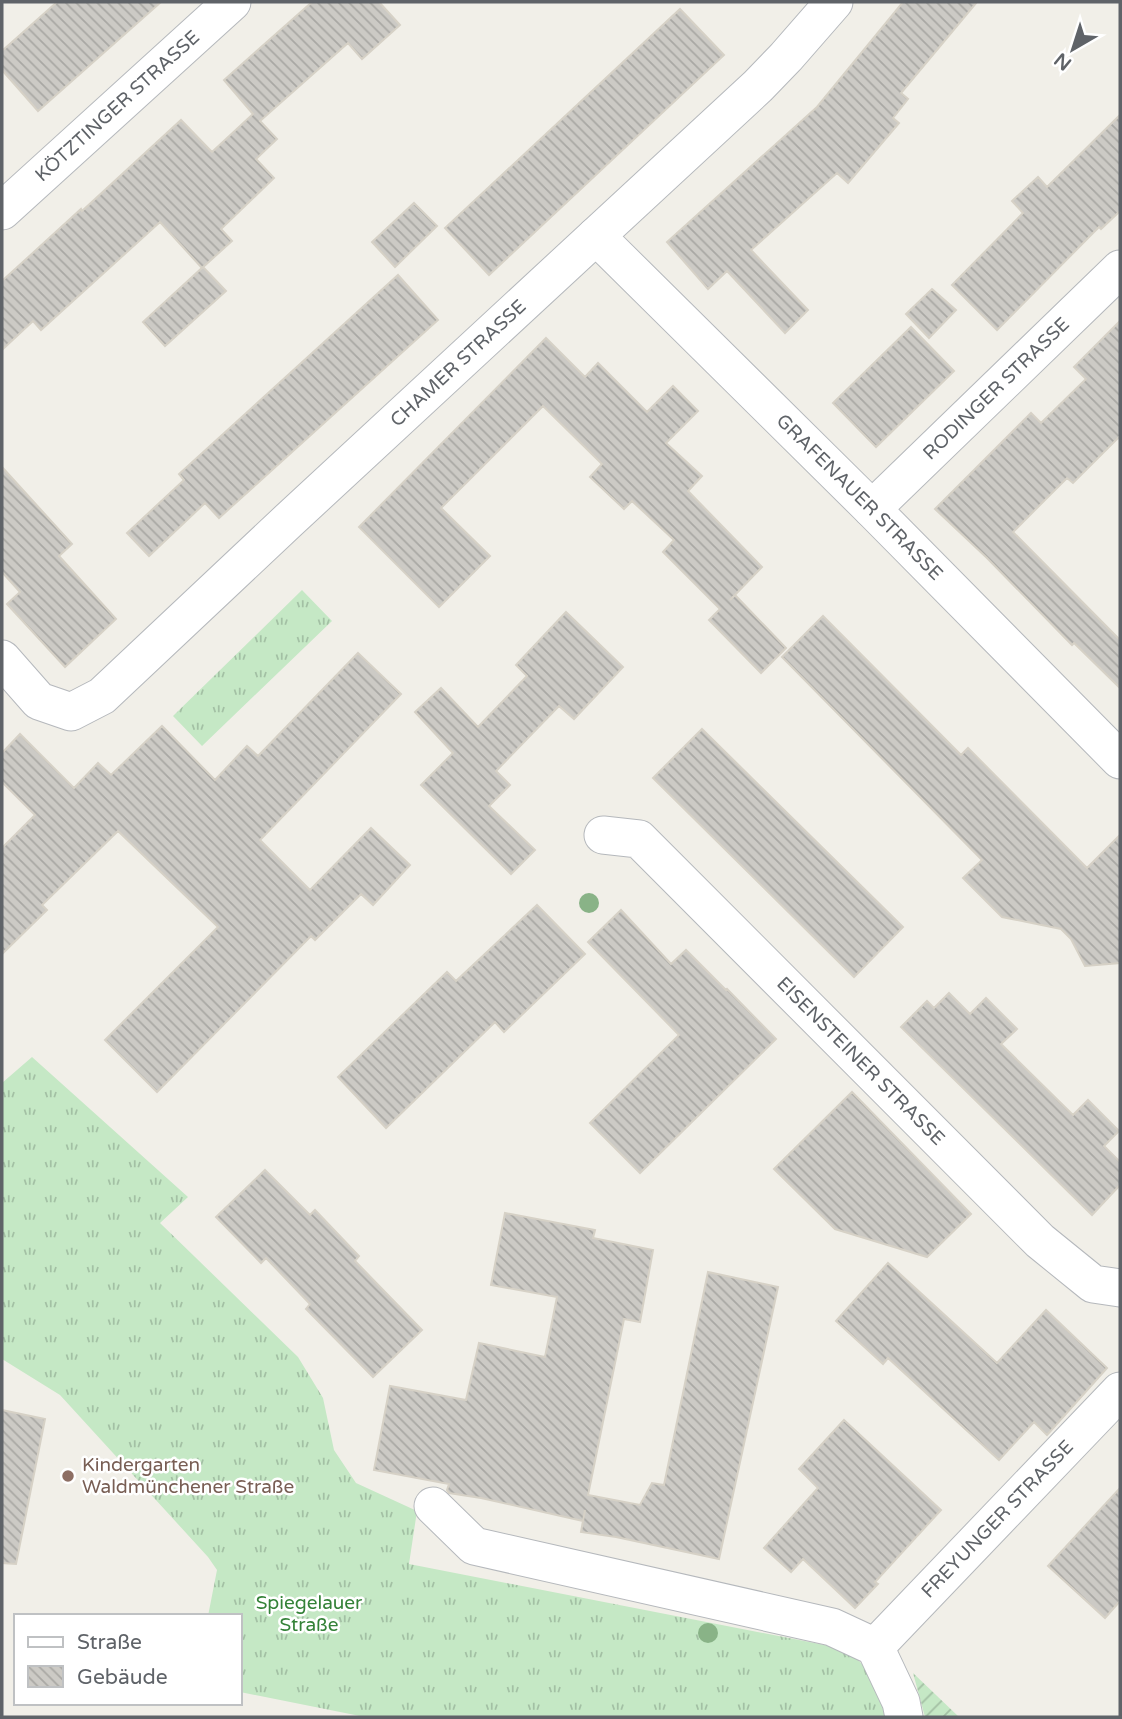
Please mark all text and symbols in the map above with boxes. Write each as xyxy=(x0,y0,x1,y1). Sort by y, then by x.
north arrow xyxy=(1038,14,1108,84)
street label: KÖTZTINGER STRASSE xyxy=(31,26,204,186)
text: N xyxy=(1050,48,1076,75)
street label: CHAMER STRASSE xyxy=(386,295,530,432)
street label: RODINGER STRASSE xyxy=(919,313,1074,464)
street label: GRAFENAUER STRASSE xyxy=(772,410,947,585)
street label: EISENSTEINER STRASSE xyxy=(772,972,949,1150)
street label: FREYUNGER STRASSE xyxy=(917,1436,1078,1603)
place label: Kindergarten Waldmünchener Straße xyxy=(82,1454,294,1498)
marker: Kindergarten Waldmünchener Straße xyxy=(60,1468,76,1484)
park label: Spiegelauer Straße xyxy=(256,1592,363,1636)
legend xyxy=(14,1614,242,1705)
text: Straße xyxy=(77,1630,142,1655)
text: Gebäude xyxy=(77,1665,168,1690)

